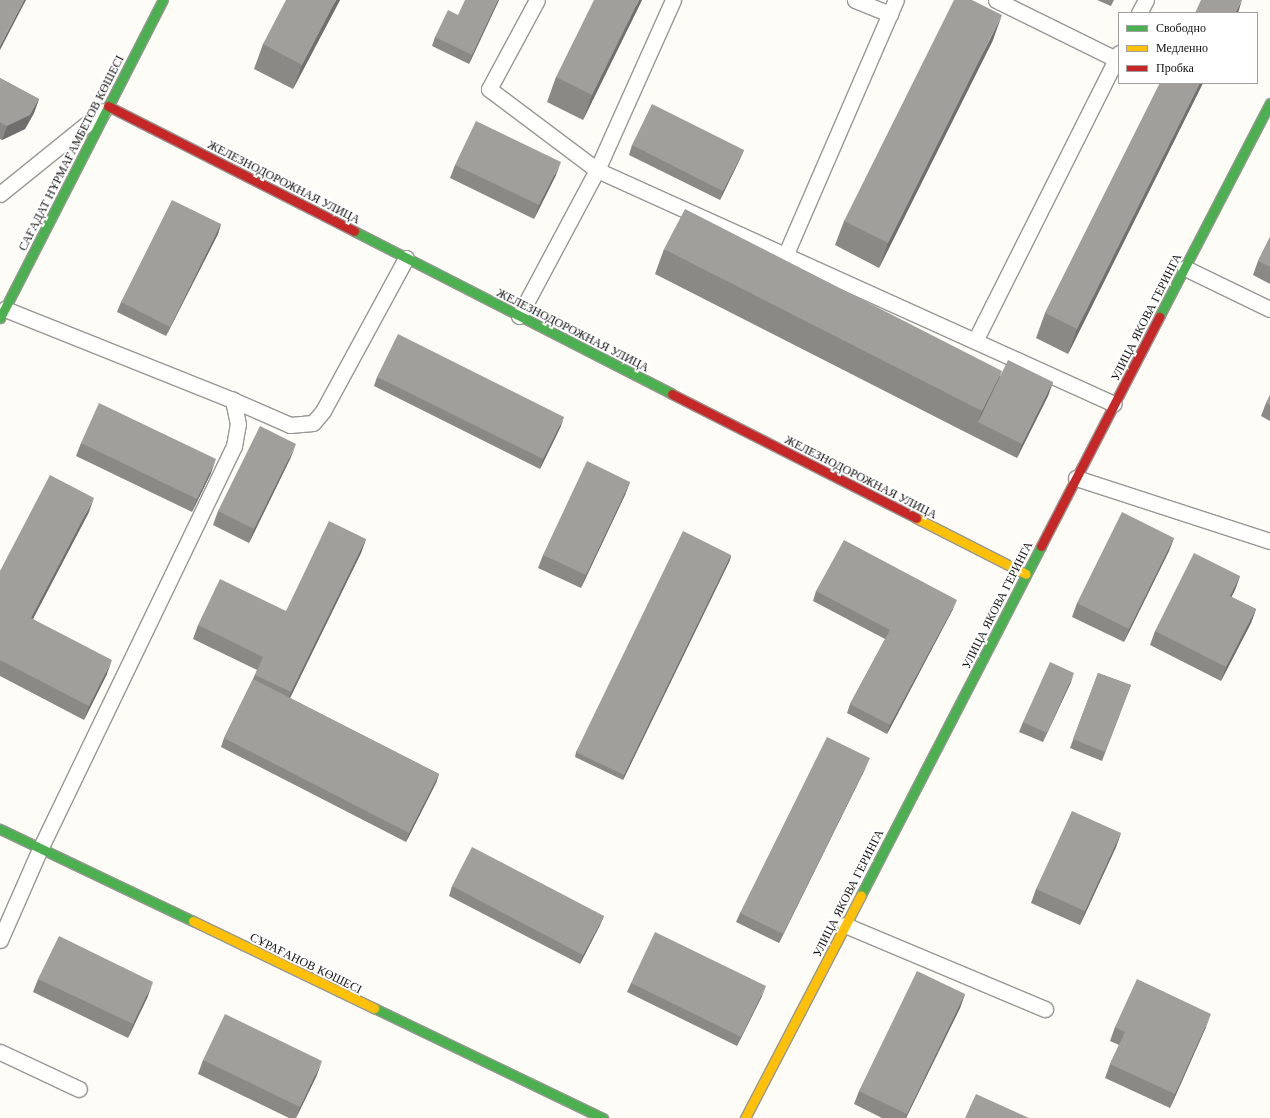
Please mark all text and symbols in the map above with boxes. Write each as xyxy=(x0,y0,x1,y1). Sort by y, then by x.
legend xyxy=(1118,12,1258,84)
text: Свободно xyxy=(1156,20,1206,35)
text: Медленно xyxy=(1156,40,1208,55)
street label: САҒАДАТ НҰРМАҒАМБЕТОВ КӨШЕСІ xyxy=(15,53,127,253)
text: Пробка xyxy=(1156,60,1194,75)
street label: ЖЕЛЕЗНОДОРОЖНАЯ УЛИЦА xyxy=(205,137,363,227)
street label: УЛИЦА ЯКОВА ГЕРИНГА xyxy=(1108,251,1184,383)
street label: ЖЕЛЕЗНОДОРОЖНАЯ УЛИЦА xyxy=(494,285,652,375)
street label: ЖЕЛЕЗНОДОРОЖНАЯ УЛИЦА xyxy=(782,432,940,522)
street label: УЛИЦА ЯКОВА ГЕРИНГА xyxy=(959,539,1035,671)
street label: УЛИЦА ЯКОВА ГЕРИНГА xyxy=(810,827,886,959)
street label: СҰРАҒАНОВ КӨШЕСІ xyxy=(248,930,364,996)

